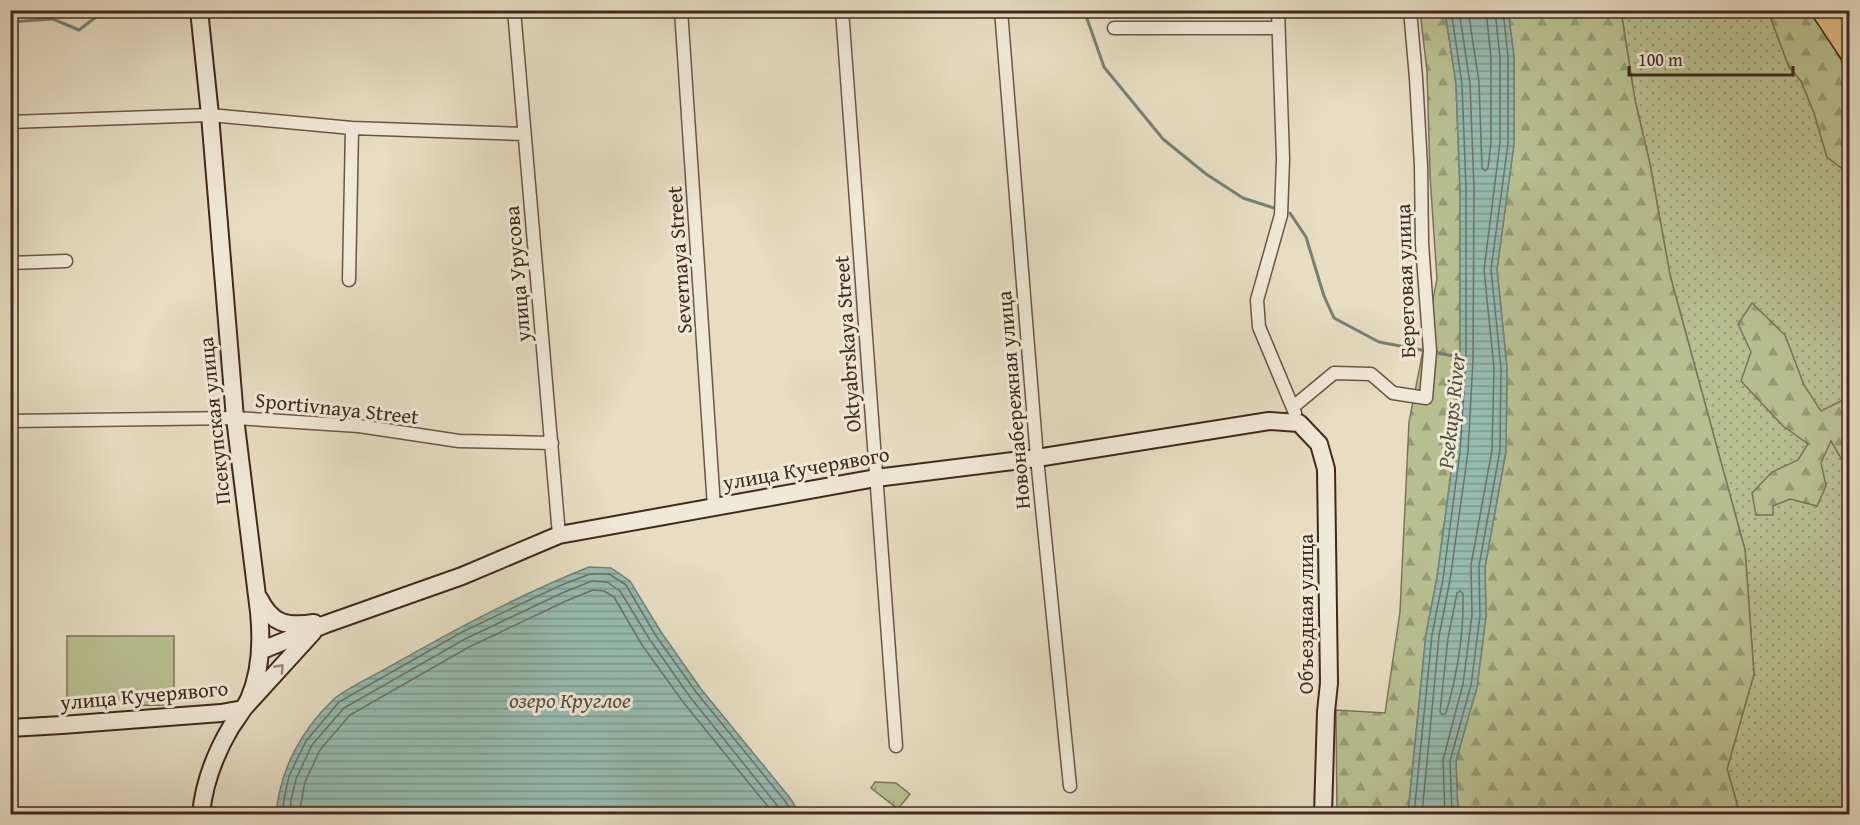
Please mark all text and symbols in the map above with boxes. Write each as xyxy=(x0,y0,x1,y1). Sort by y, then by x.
scale bar xyxy=(1629,39,1792,77)
text: 100 m xyxy=(1638,46,1683,73)
street label: Severnaya Street xyxy=(658,184,700,335)
street label: Береговая улица xyxy=(1387,203,1423,359)
street label: улица Урусова xyxy=(496,205,538,344)
street label: Oktyabrskaya Street xyxy=(825,254,869,433)
street label: Новонабережная улица xyxy=(988,290,1038,510)
street label: Псекупская улица xyxy=(190,336,238,506)
water label: Psekups River xyxy=(1429,351,1473,471)
street label: Sportivnaya Street xyxy=(254,384,421,432)
street label: улица Кучерявого xyxy=(719,438,892,498)
street label: Объездная улица xyxy=(1290,534,1321,694)
one-way arrow xyxy=(273,664,284,674)
street label: улица Кучерявого xyxy=(58,672,229,718)
water label: озеро Круглое xyxy=(509,684,631,716)

